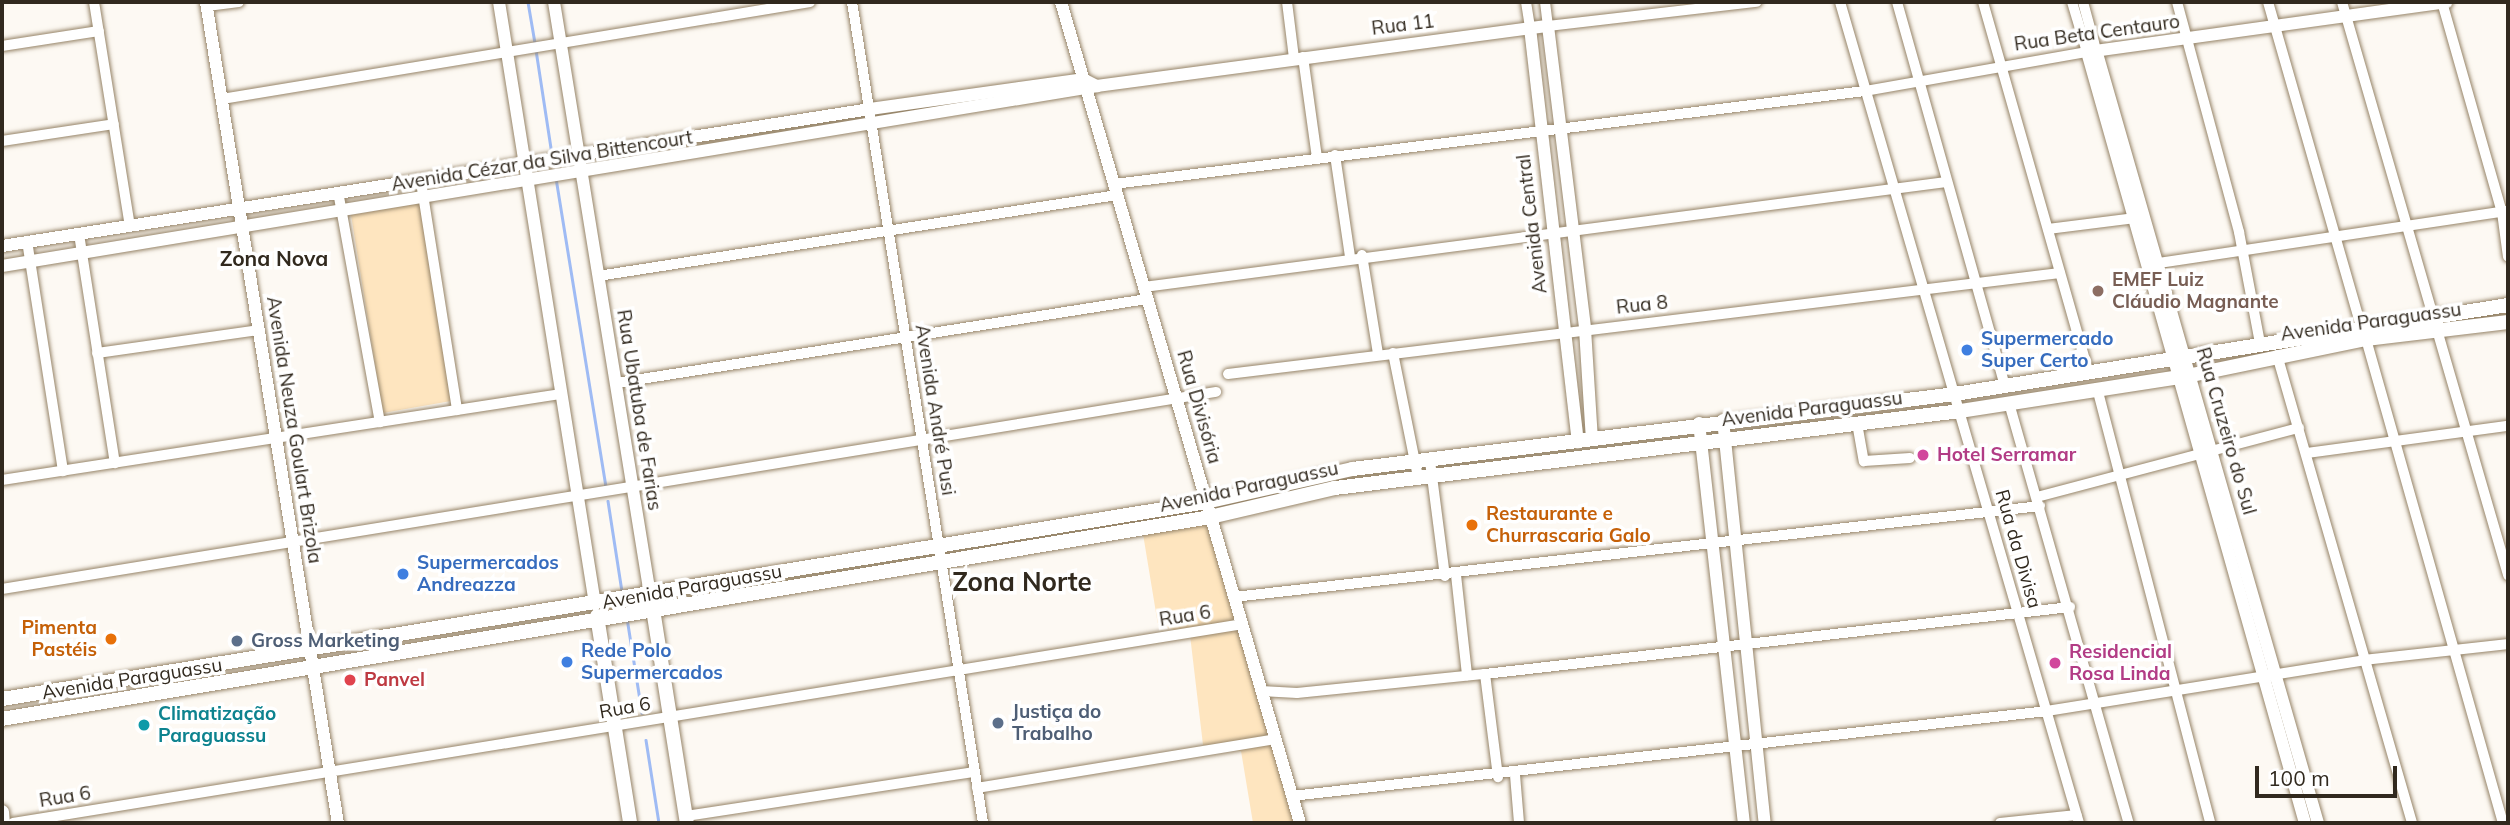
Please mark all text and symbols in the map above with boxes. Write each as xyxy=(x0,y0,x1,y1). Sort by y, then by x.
street label: Rua 11 xyxy=(1370,10,1436,40)
street label: Rua Beta Centauro xyxy=(2013,10,2181,56)
street label: Avenida Cézar da Silva Bittencourt xyxy=(390,126,694,196)
street label: Avenida Central xyxy=(1512,153,1552,295)
district label: Zona Nova xyxy=(220,245,328,271)
place label: EMEF Luiz Cláudio Magnante xyxy=(2112,269,2279,313)
marker: EMEF Luiz Cláudio Magnante xyxy=(2090,283,2106,299)
street label: Rua 8 xyxy=(1615,291,1669,319)
street label: Avenida Neuza Goulart Brizola xyxy=(262,295,326,565)
street label: Avenida Paraguassu xyxy=(2279,298,2463,346)
street label: Rua Ubatuba de Farias xyxy=(612,308,666,512)
street label: Avenida André Pusi xyxy=(910,323,960,497)
place label: Supermercado Super Certo xyxy=(1981,328,2113,372)
marker: Supermercado Super Certo xyxy=(1959,342,1975,358)
street label: Rua Cruzeiro do Sul xyxy=(2191,345,2261,517)
street label: Rua Divisória xyxy=(1172,348,1226,466)
street label: Avenida Paraguassu xyxy=(1720,387,1904,431)
place label: Hotel Serramar xyxy=(1937,444,2076,466)
marker: Hotel Serramar xyxy=(1915,447,1931,463)
street label: Avenida Paraguassu xyxy=(1157,457,1341,517)
street label: Rua da Divisa xyxy=(1990,487,2046,611)
place label: Restaurante e Churrascaria Galo xyxy=(1486,503,1651,547)
marker: Restaurante e Churrascaria Galo xyxy=(1464,517,1480,533)
place label: Supermercados Andreazza xyxy=(417,552,559,596)
street label: Avenida Paraguassu xyxy=(600,560,784,614)
marker: Supermercados Andreazza xyxy=(395,566,411,582)
district label: Zona Norte xyxy=(952,566,1092,598)
street label: Rua 6 xyxy=(1158,601,1212,631)
place label: Pimenta Pastéis xyxy=(21,617,97,661)
place label: Gross Marketing xyxy=(251,630,400,652)
marker: Pimenta Pastéis xyxy=(103,631,119,647)
marker: Gross Marketing xyxy=(229,633,245,649)
place label: Rede Polo Supermercados xyxy=(581,640,723,684)
place label: Residencial Rosa Linda xyxy=(2069,641,2172,685)
street label: Avenida Paraguassu xyxy=(40,653,224,705)
marker: Rede Polo Supermercados xyxy=(559,654,575,670)
marker: Residencial Rosa Linda xyxy=(2047,655,2063,671)
place label: Panvel xyxy=(364,669,425,691)
marker: Panvel xyxy=(342,672,358,688)
street label: Rua 6 xyxy=(597,692,653,724)
place label: Justiça do Trabalho xyxy=(1012,701,1101,745)
place label: Climatização Paraguassu xyxy=(158,703,276,747)
marker: Justiça do Trabalho xyxy=(990,715,1006,731)
marker: Climatização Paraguassu xyxy=(136,717,152,733)
scale bar xyxy=(2258,752,2400,796)
text: 100 m xyxy=(2268,765,2330,791)
street label: Rua 6 xyxy=(38,782,92,812)

